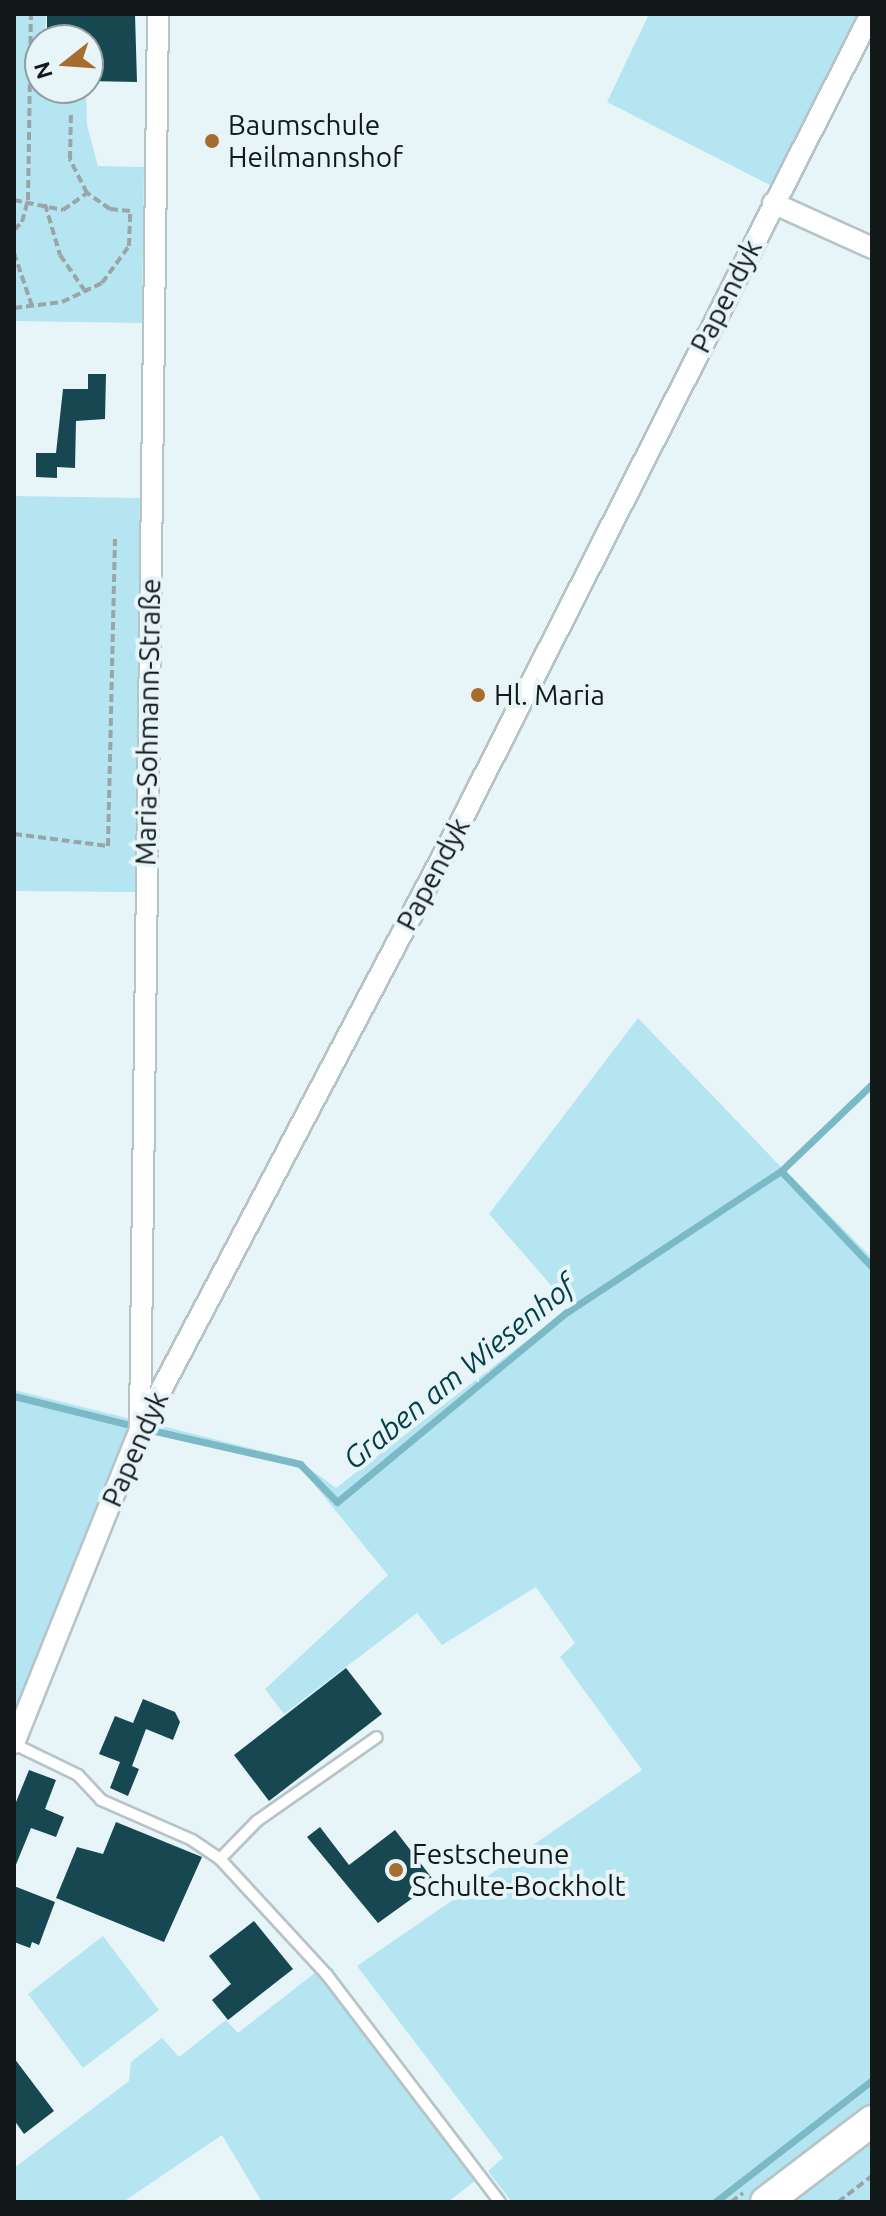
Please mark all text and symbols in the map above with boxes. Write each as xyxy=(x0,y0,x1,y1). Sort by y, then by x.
north arrow xyxy=(24,24,104,104)
text: N xyxy=(28,59,57,82)
place label: Baumschule Heilmannshof xyxy=(228,108,403,174)
marker: Baumschule Heilmannshof xyxy=(203,132,221,150)
street label: Papendyk xyxy=(683,234,769,358)
street label: Maria-Sohmann-Straße xyxy=(129,578,167,866)
place label: Hl. Maria xyxy=(494,678,605,712)
marker: Hl. Maria xyxy=(469,686,487,704)
street label: Papendyk xyxy=(389,812,477,936)
water label: Graben am Wiesenhof xyxy=(336,1267,582,1477)
street label: Papendyk xyxy=(95,1386,175,1512)
place label: Festscheune Schulte-Bockholt xyxy=(412,1837,626,1903)
marker: Festscheune Schulte-Bockholt xyxy=(387,1861,405,1879)

